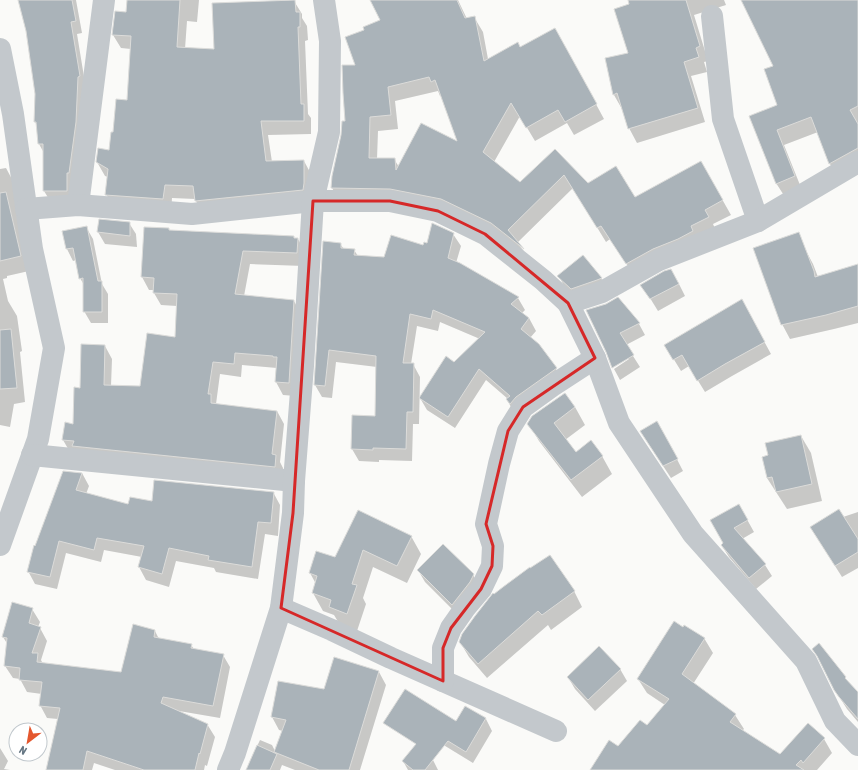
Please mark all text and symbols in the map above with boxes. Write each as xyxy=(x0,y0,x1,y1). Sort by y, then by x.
north arrow xyxy=(8,722,48,762)
text: N xyxy=(17,744,29,757)

